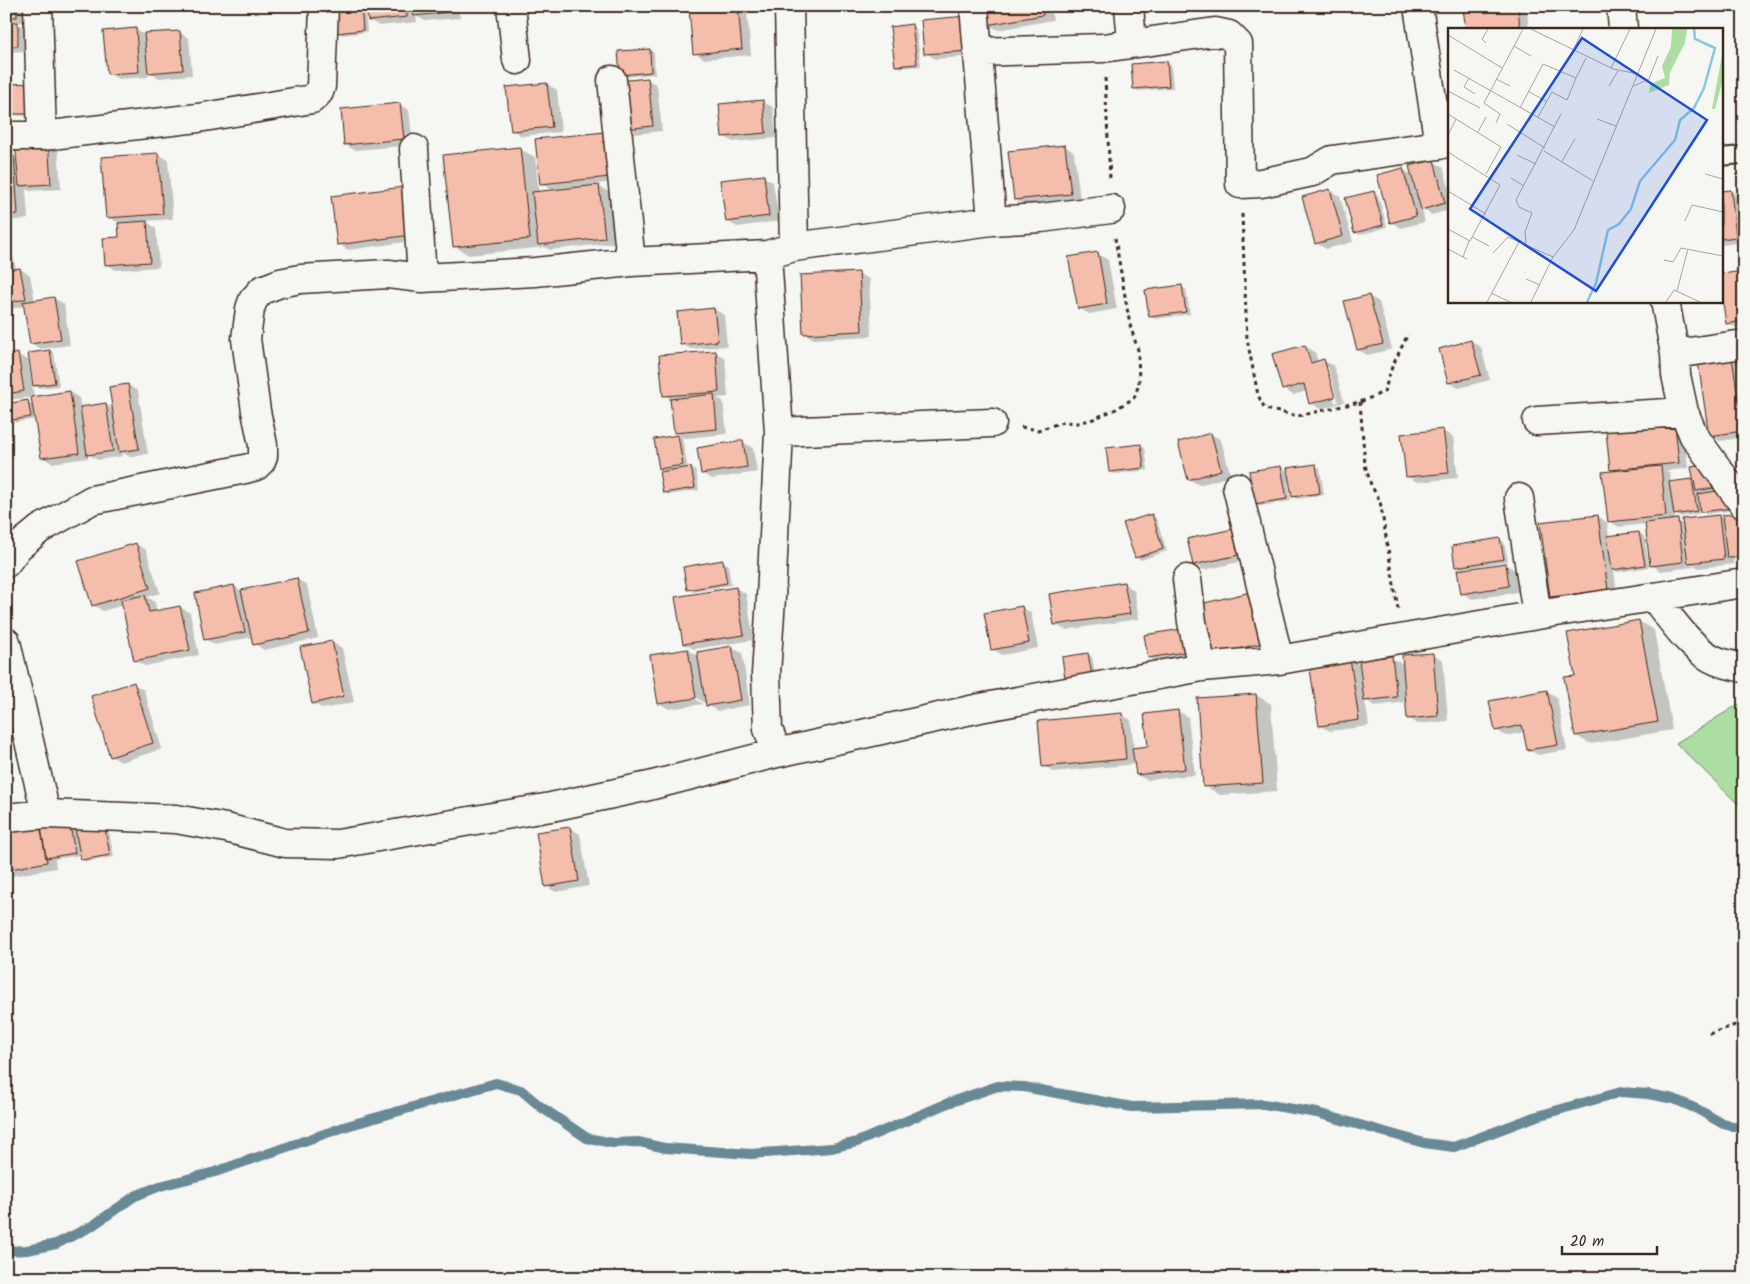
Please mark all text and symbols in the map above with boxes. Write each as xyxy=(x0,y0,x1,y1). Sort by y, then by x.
inset map xyxy=(1448,28,1722,302)
scale bar xyxy=(1562,1224,1658,1256)
text: 20 m xyxy=(1570,1230,1604,1254)

